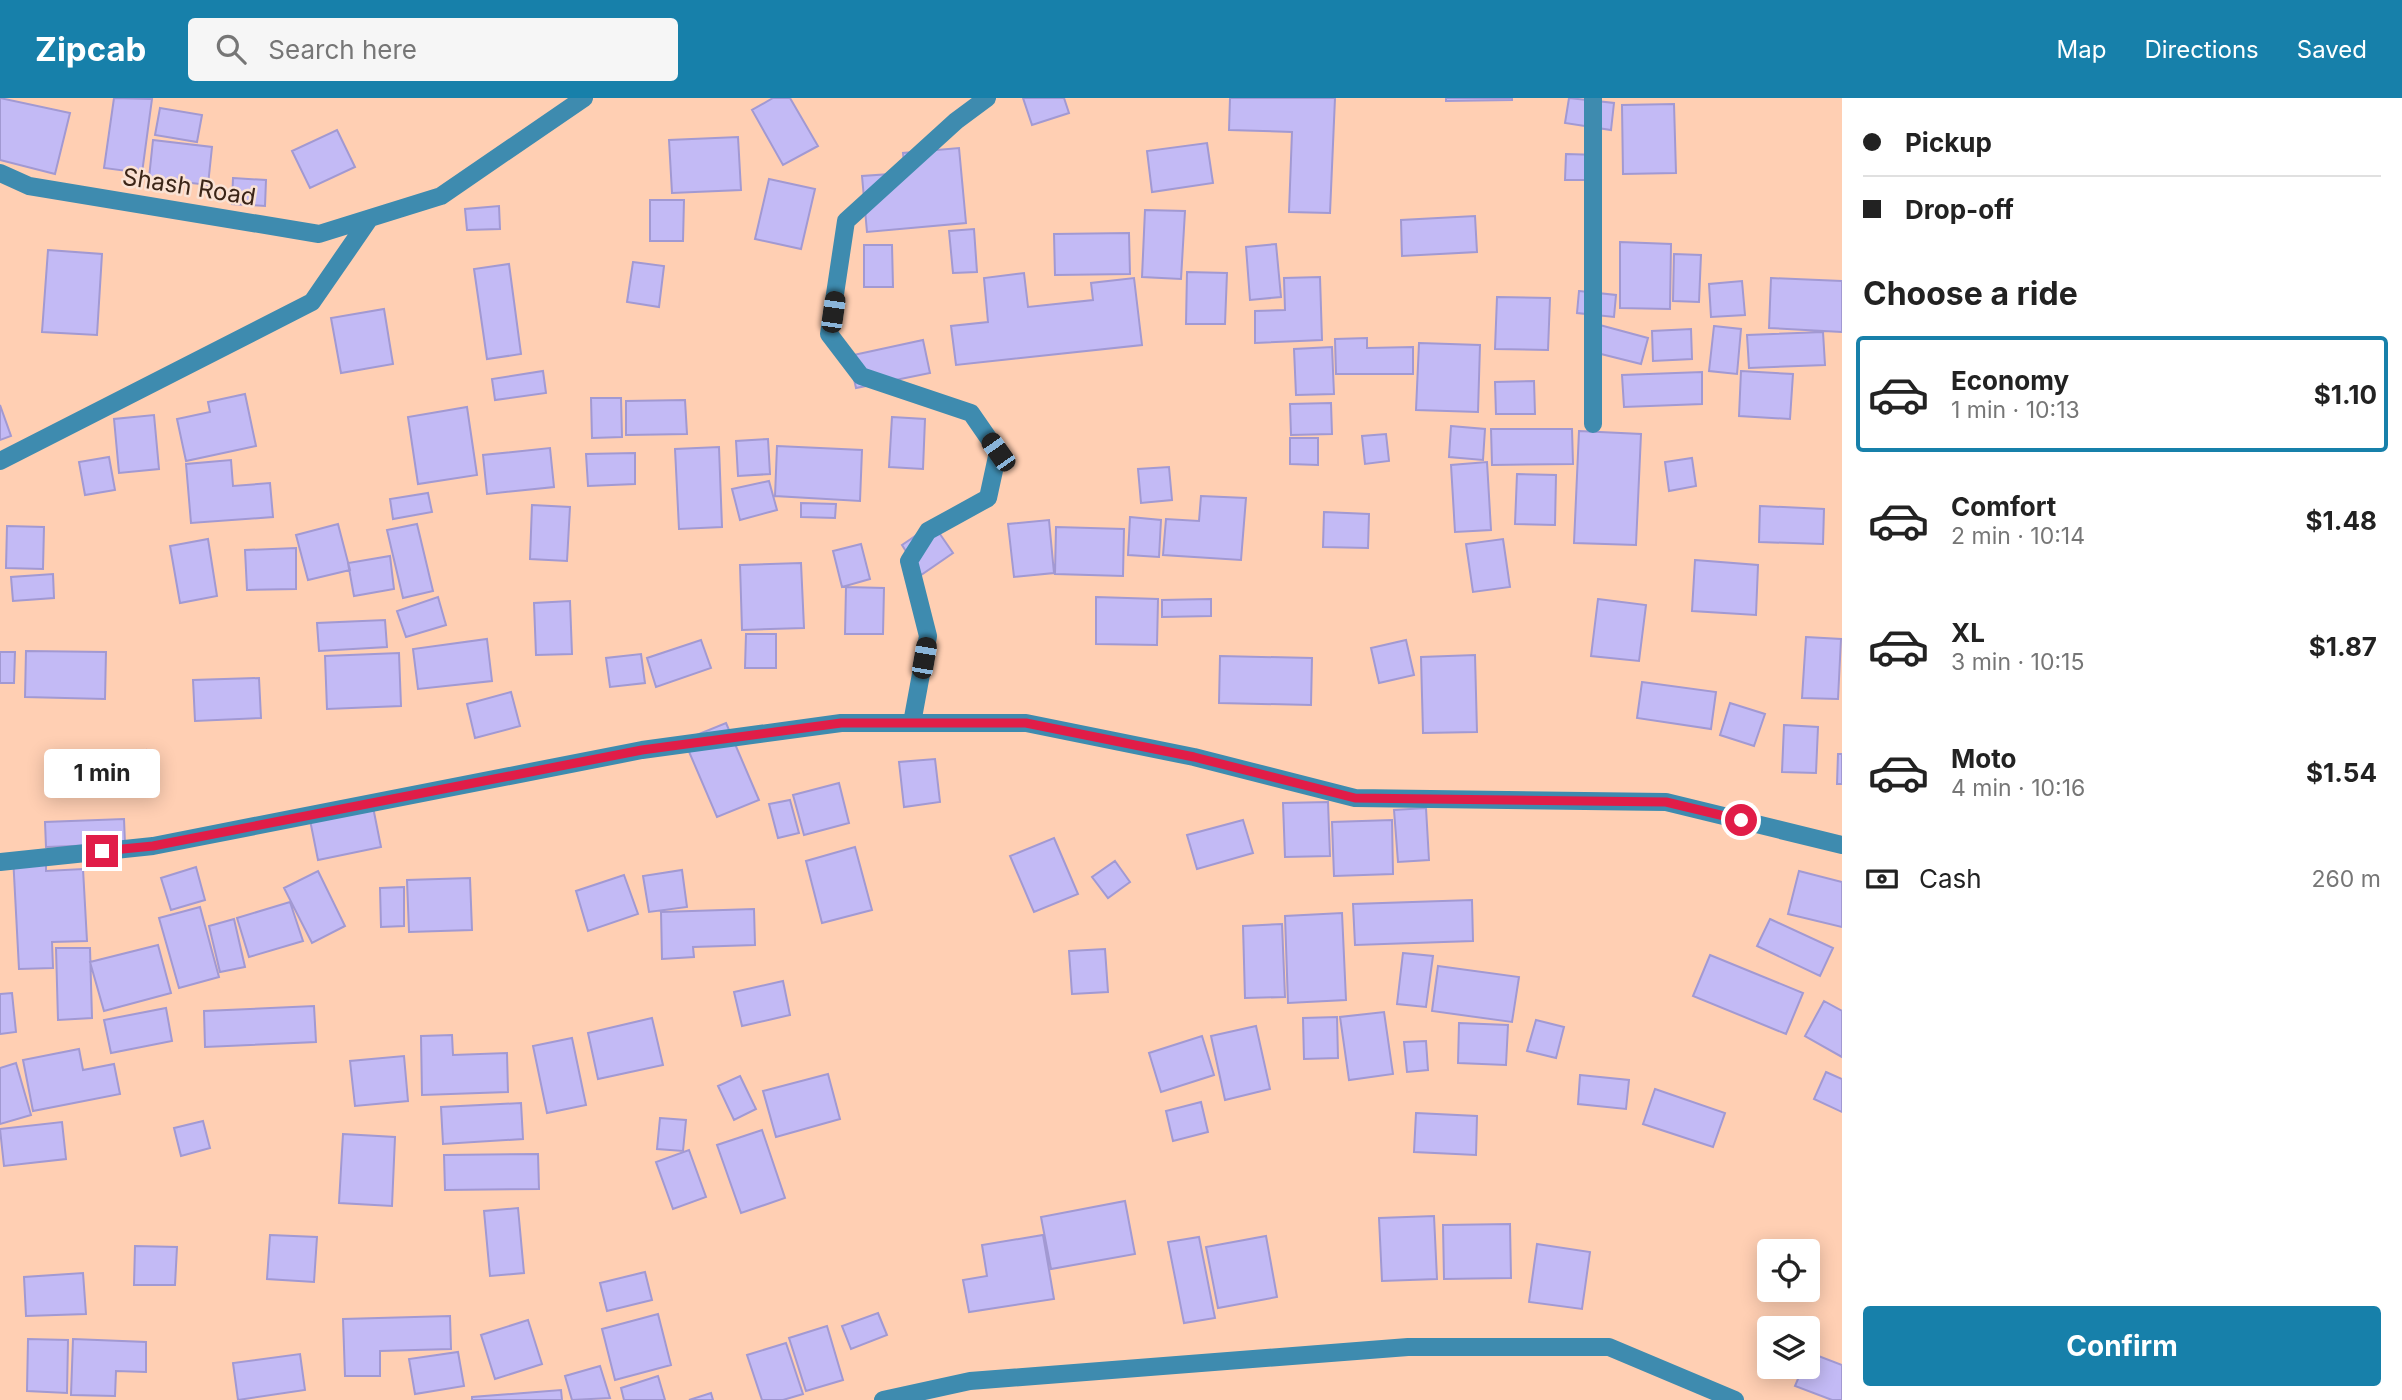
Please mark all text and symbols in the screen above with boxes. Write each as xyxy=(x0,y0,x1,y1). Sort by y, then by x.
search box xyxy=(188,18,678,81)
text: Zipcab xyxy=(35,29,146,69)
icon: search xyxy=(212,30,250,68)
text: Search here xyxy=(268,34,417,65)
text: Map xyxy=(2057,35,2106,64)
text: Directions xyxy=(2144,35,2259,64)
text: Saved xyxy=(2297,35,2367,64)
text: Pickup xyxy=(1905,127,1992,158)
street label: Shash Road xyxy=(120,162,258,211)
text: Drop-off xyxy=(1905,194,2014,225)
text: Choose a ride xyxy=(1863,274,2078,313)
car xyxy=(820,290,847,334)
icon: car xyxy=(1867,363,1930,426)
text: Economy xyxy=(1951,365,2069,396)
text: $1.10 xyxy=(2314,379,2377,410)
text: 1 min · 10:13 xyxy=(1951,396,2080,424)
car xyxy=(978,429,1019,475)
icon: car xyxy=(1867,489,1930,552)
text: Comfort xyxy=(1951,491,2056,522)
text: $1.48 xyxy=(2306,505,2377,536)
text: 2 min · 10:14 xyxy=(1951,522,2085,550)
icon: car xyxy=(1867,615,1930,678)
text: XL xyxy=(1951,617,1985,648)
text: $1.87 xyxy=(2309,631,2377,662)
car xyxy=(911,635,938,681)
text: 3 min · 10:15 xyxy=(1951,648,2084,676)
icon: car xyxy=(1867,741,1930,804)
text: Moto xyxy=(1951,743,2016,774)
callout: 1 min xyxy=(44,750,160,798)
text: $1.54 xyxy=(2306,757,2377,788)
text: 1 min xyxy=(74,759,130,787)
text: 4 min · 10:16 xyxy=(1951,774,2085,802)
route start xyxy=(1725,804,1757,836)
route end xyxy=(86,835,118,867)
icon: cash xyxy=(1863,860,1901,898)
text: Cash xyxy=(1919,863,1982,894)
text: 260 m xyxy=(2312,865,2381,893)
map controls xyxy=(1757,1239,1820,1379)
button: locate xyxy=(1757,1239,1820,1302)
button: Confirm xyxy=(1863,1306,2381,1386)
button: layers xyxy=(1757,1316,1820,1379)

